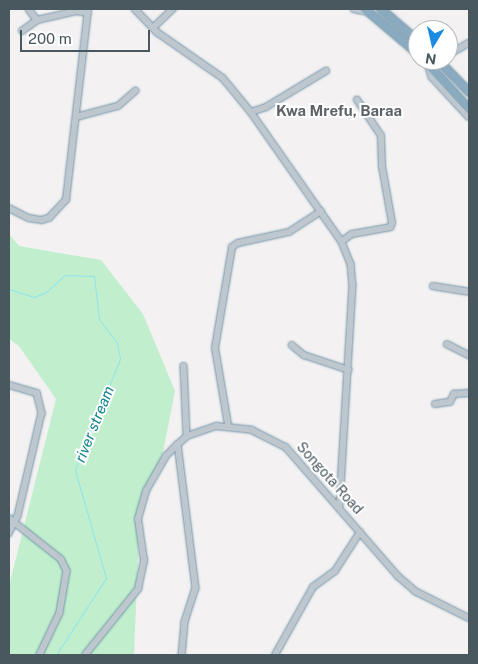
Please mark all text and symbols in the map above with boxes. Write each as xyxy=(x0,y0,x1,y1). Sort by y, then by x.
scale bar xyxy=(22,20,152,52)
north arrow xyxy=(408,20,458,70)
text: 200 m xyxy=(28,30,72,47)
text: N xyxy=(424,50,437,68)
district label: Kwa Mrefu, Baraa xyxy=(276,102,402,120)
water label: river stream xyxy=(71,383,117,465)
street label: Songota Road xyxy=(293,439,367,517)

